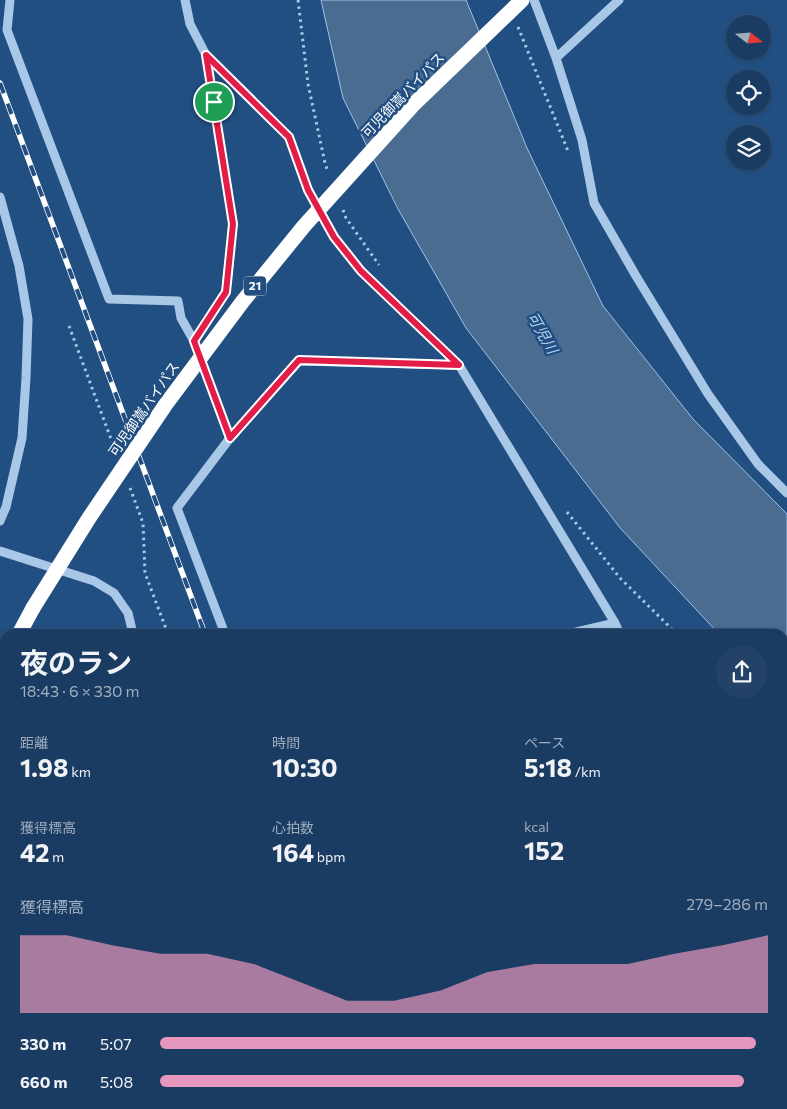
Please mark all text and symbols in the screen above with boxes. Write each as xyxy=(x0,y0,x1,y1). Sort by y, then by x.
north arrow xyxy=(726,15,771,60)
map controls xyxy=(726,15,771,170)
street label: 可児御嵩バイパス xyxy=(358,49,448,141)
button: locate xyxy=(726,70,771,115)
pin xyxy=(193,81,235,123)
icon: arrive xyxy=(200,88,228,116)
button: layers xyxy=(726,125,771,170)
road number: 21 xyxy=(244,276,266,296)
water label: 可児川 xyxy=(524,309,563,358)
street label: 可児御嵩バイパス xyxy=(105,358,183,459)
text: 夜のラン xyxy=(20,645,132,679)
button: share xyxy=(716,646,768,698)
text: 18:43 · 6 × 330 m xyxy=(20,681,140,700)
text: 距離 xyxy=(20,734,48,751)
text: 時間 xyxy=(272,734,300,751)
text: ペース xyxy=(524,734,565,751)
text: 1.98 xyxy=(20,752,68,782)
text: 10:30 xyxy=(272,752,338,782)
text: 5:18 xyxy=(524,752,572,782)
text: km xyxy=(68,763,91,780)
text: /km xyxy=(572,763,601,780)
text: kcal xyxy=(524,818,549,835)
text: 獲得標高 xyxy=(20,819,76,836)
text: 心拍数 xyxy=(272,819,314,836)
text: 152 xyxy=(524,835,564,865)
text: 42 xyxy=(20,837,49,867)
text: 164 xyxy=(272,837,314,867)
text: m xyxy=(49,848,64,865)
text: bpm xyxy=(314,848,346,865)
text: 279–286 m xyxy=(686,894,768,913)
text: 獲得標高 xyxy=(20,897,84,916)
text: 330 m xyxy=(20,1034,66,1053)
text: 5:07 xyxy=(100,1034,132,1053)
text: 660 m xyxy=(20,1072,67,1091)
text: 5:08 xyxy=(100,1072,133,1091)

